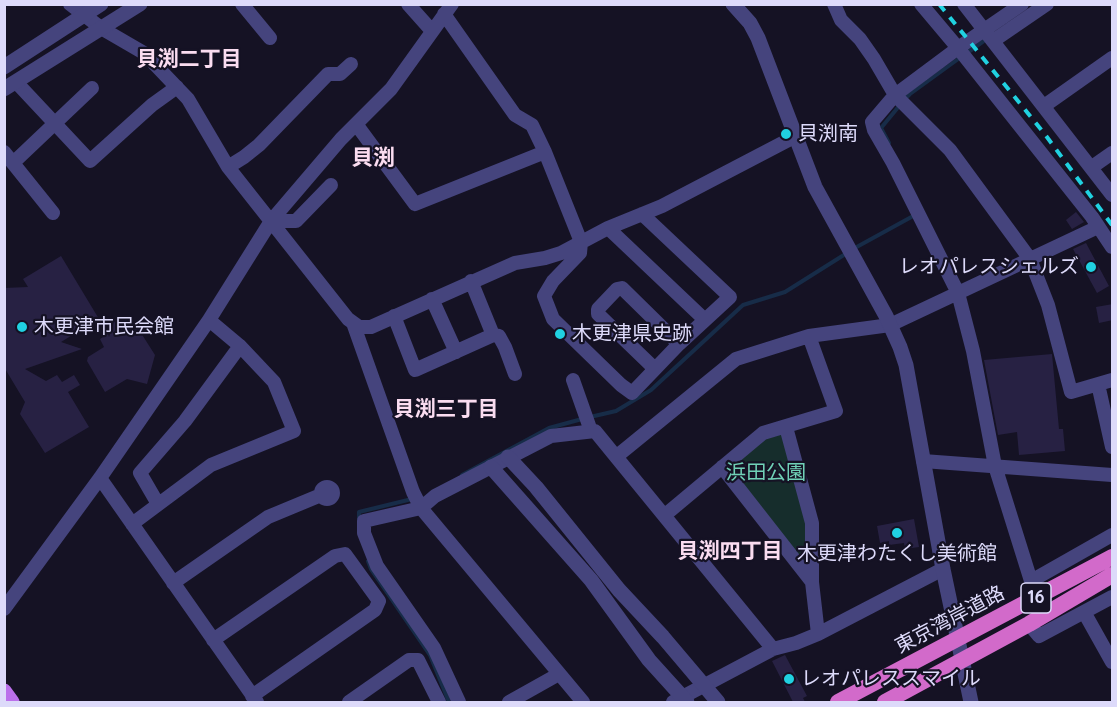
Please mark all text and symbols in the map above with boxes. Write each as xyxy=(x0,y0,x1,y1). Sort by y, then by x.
district label: 貝渕二丁目 xyxy=(137,47,241,73)
place label: 貝渕南 xyxy=(798,122,858,146)
marker: 貝渕南 xyxy=(779,127,793,141)
district label: 貝渕 xyxy=(351,145,395,171)
place label: レオパレスシェルズ xyxy=(899,255,1079,279)
marker: レオパレスシェルズ xyxy=(1084,260,1098,274)
place label: 木更津市民会館 xyxy=(34,315,174,339)
marker: 木更津市民会館 xyxy=(15,320,29,334)
place label: 木更津県史跡 xyxy=(572,322,692,346)
marker: 木更津県史跡 xyxy=(553,327,567,341)
district label: 貝渕三丁目 xyxy=(394,397,498,423)
park label: 浜田公園 xyxy=(726,461,806,485)
marker: 木更津わたくし美術館 xyxy=(890,526,904,540)
district label: 貝渕四丁目 xyxy=(678,539,782,565)
place label: 木更津わたくし美術館 xyxy=(797,542,997,566)
street label: 東京湾岸道路 xyxy=(891,581,1009,659)
road number: 16 xyxy=(1021,583,1051,613)
place label: レオパレススマイル xyxy=(801,667,981,691)
marker: レオパレススマイル xyxy=(782,672,796,686)

